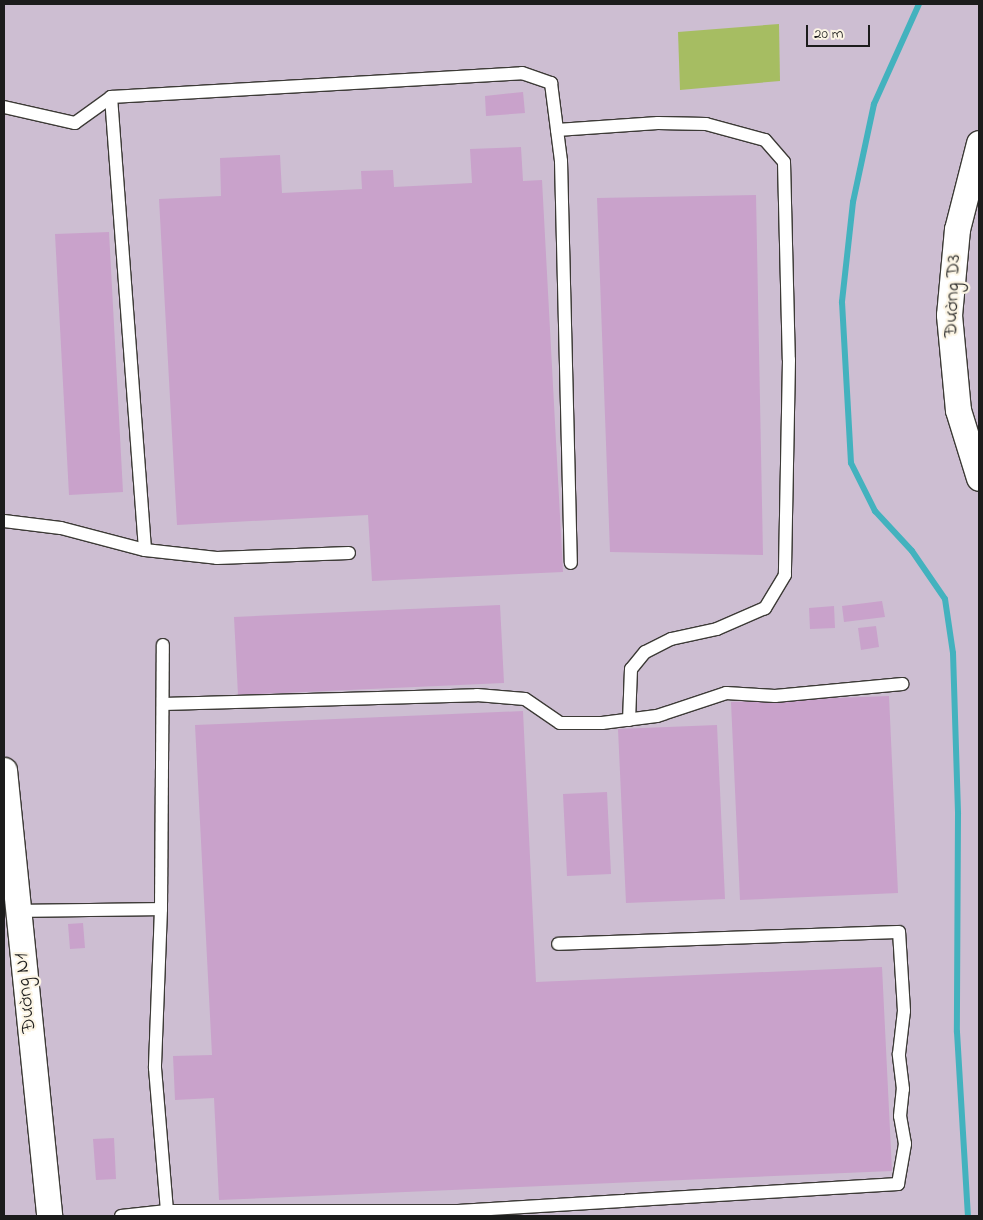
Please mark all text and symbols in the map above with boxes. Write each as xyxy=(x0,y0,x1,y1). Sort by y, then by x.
scale bar xyxy=(808,15,872,47)
text: 20 m xyxy=(814,23,843,45)
street label: Đường D3 xyxy=(940,254,966,338)
street label: Đường N1 xyxy=(10,952,42,1034)

